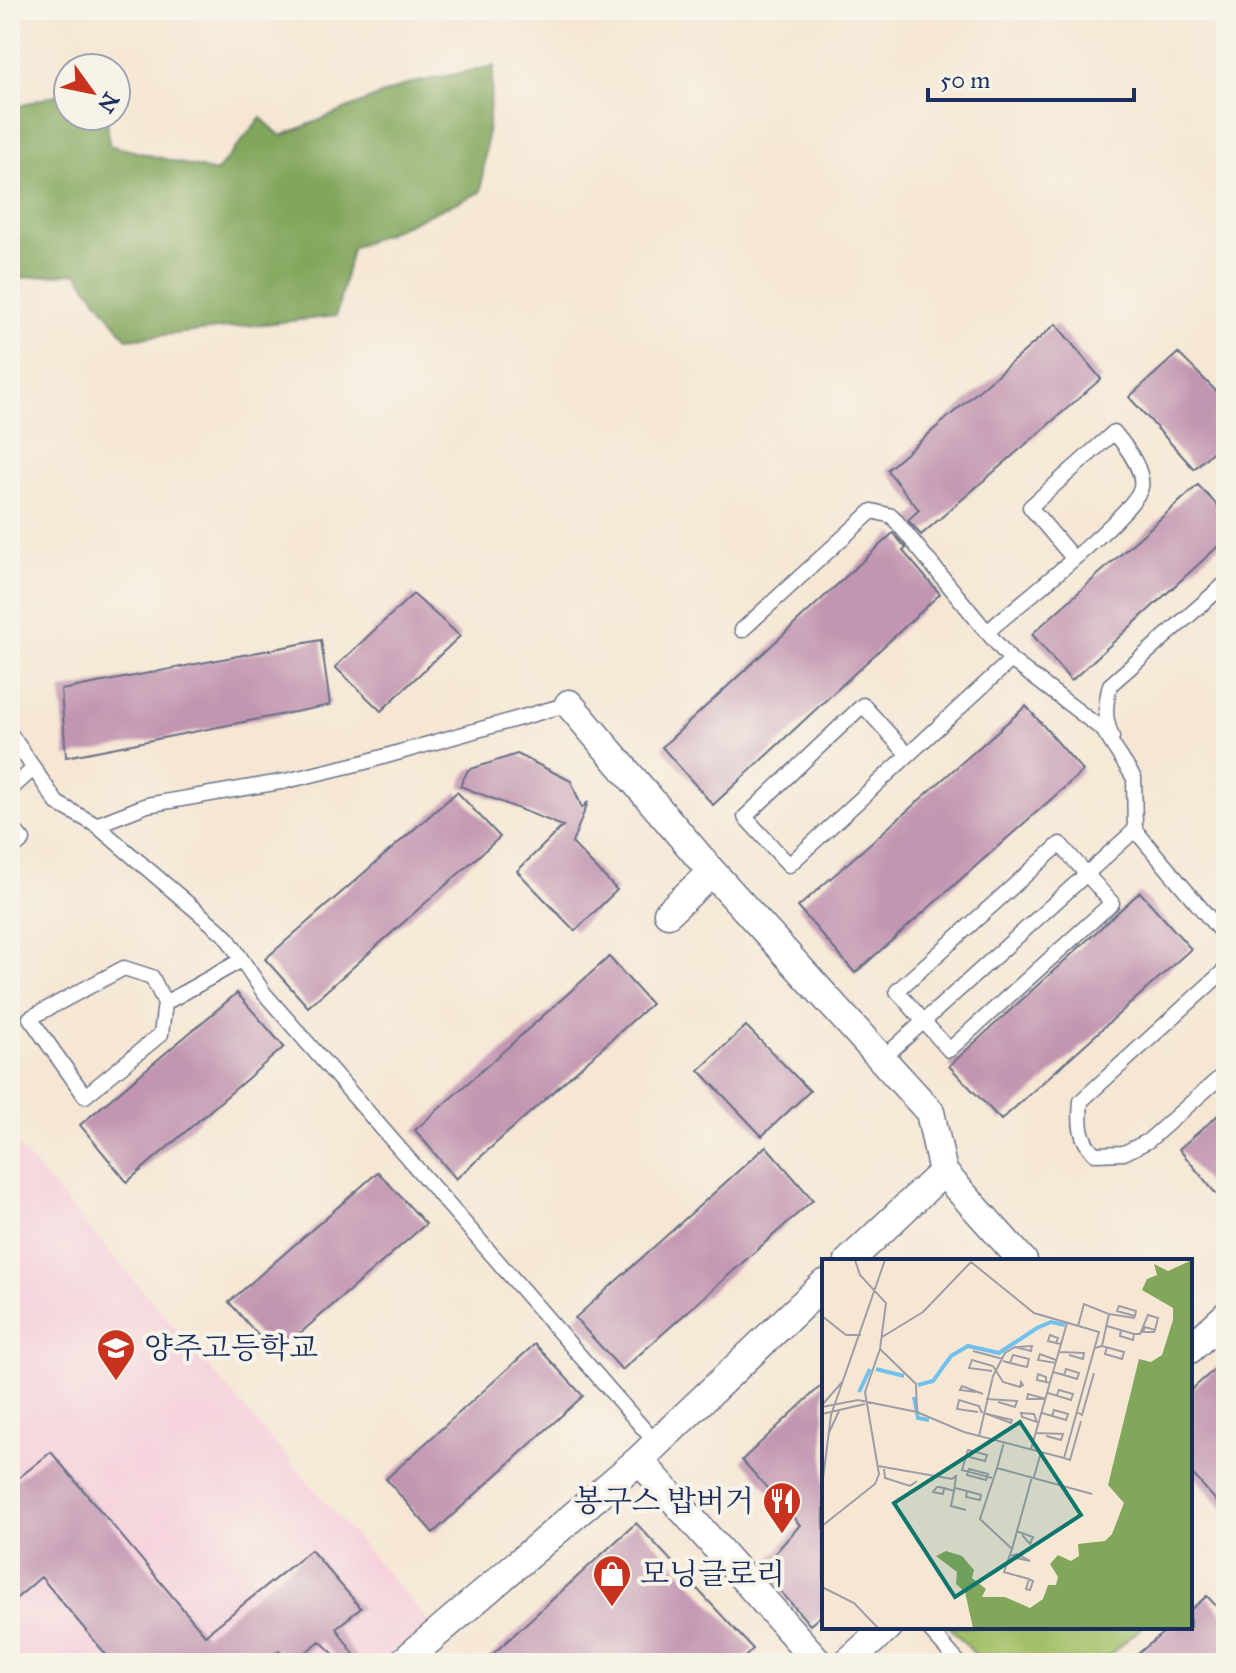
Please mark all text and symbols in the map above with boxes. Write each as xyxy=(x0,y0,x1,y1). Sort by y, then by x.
north arrow xyxy=(52,52,132,132)
scale bar xyxy=(928,52,1134,102)
text: 50 m xyxy=(940,65,990,95)
text: N xyxy=(92,87,125,118)
inset map xyxy=(822,1259,1192,1629)
school or university icon: 양주고등학교 xyxy=(95,1327,137,1382)
place label: 양주고등학교 xyxy=(144,1330,318,1366)
restaurant icon: 봉구스 밥버거 xyxy=(761,1480,803,1535)
place label: 봉구스 밥버거 xyxy=(574,1483,754,1519)
shop icon: 모닝글로리 xyxy=(591,1553,633,1608)
place label: 모닝글로리 xyxy=(640,1556,785,1592)

